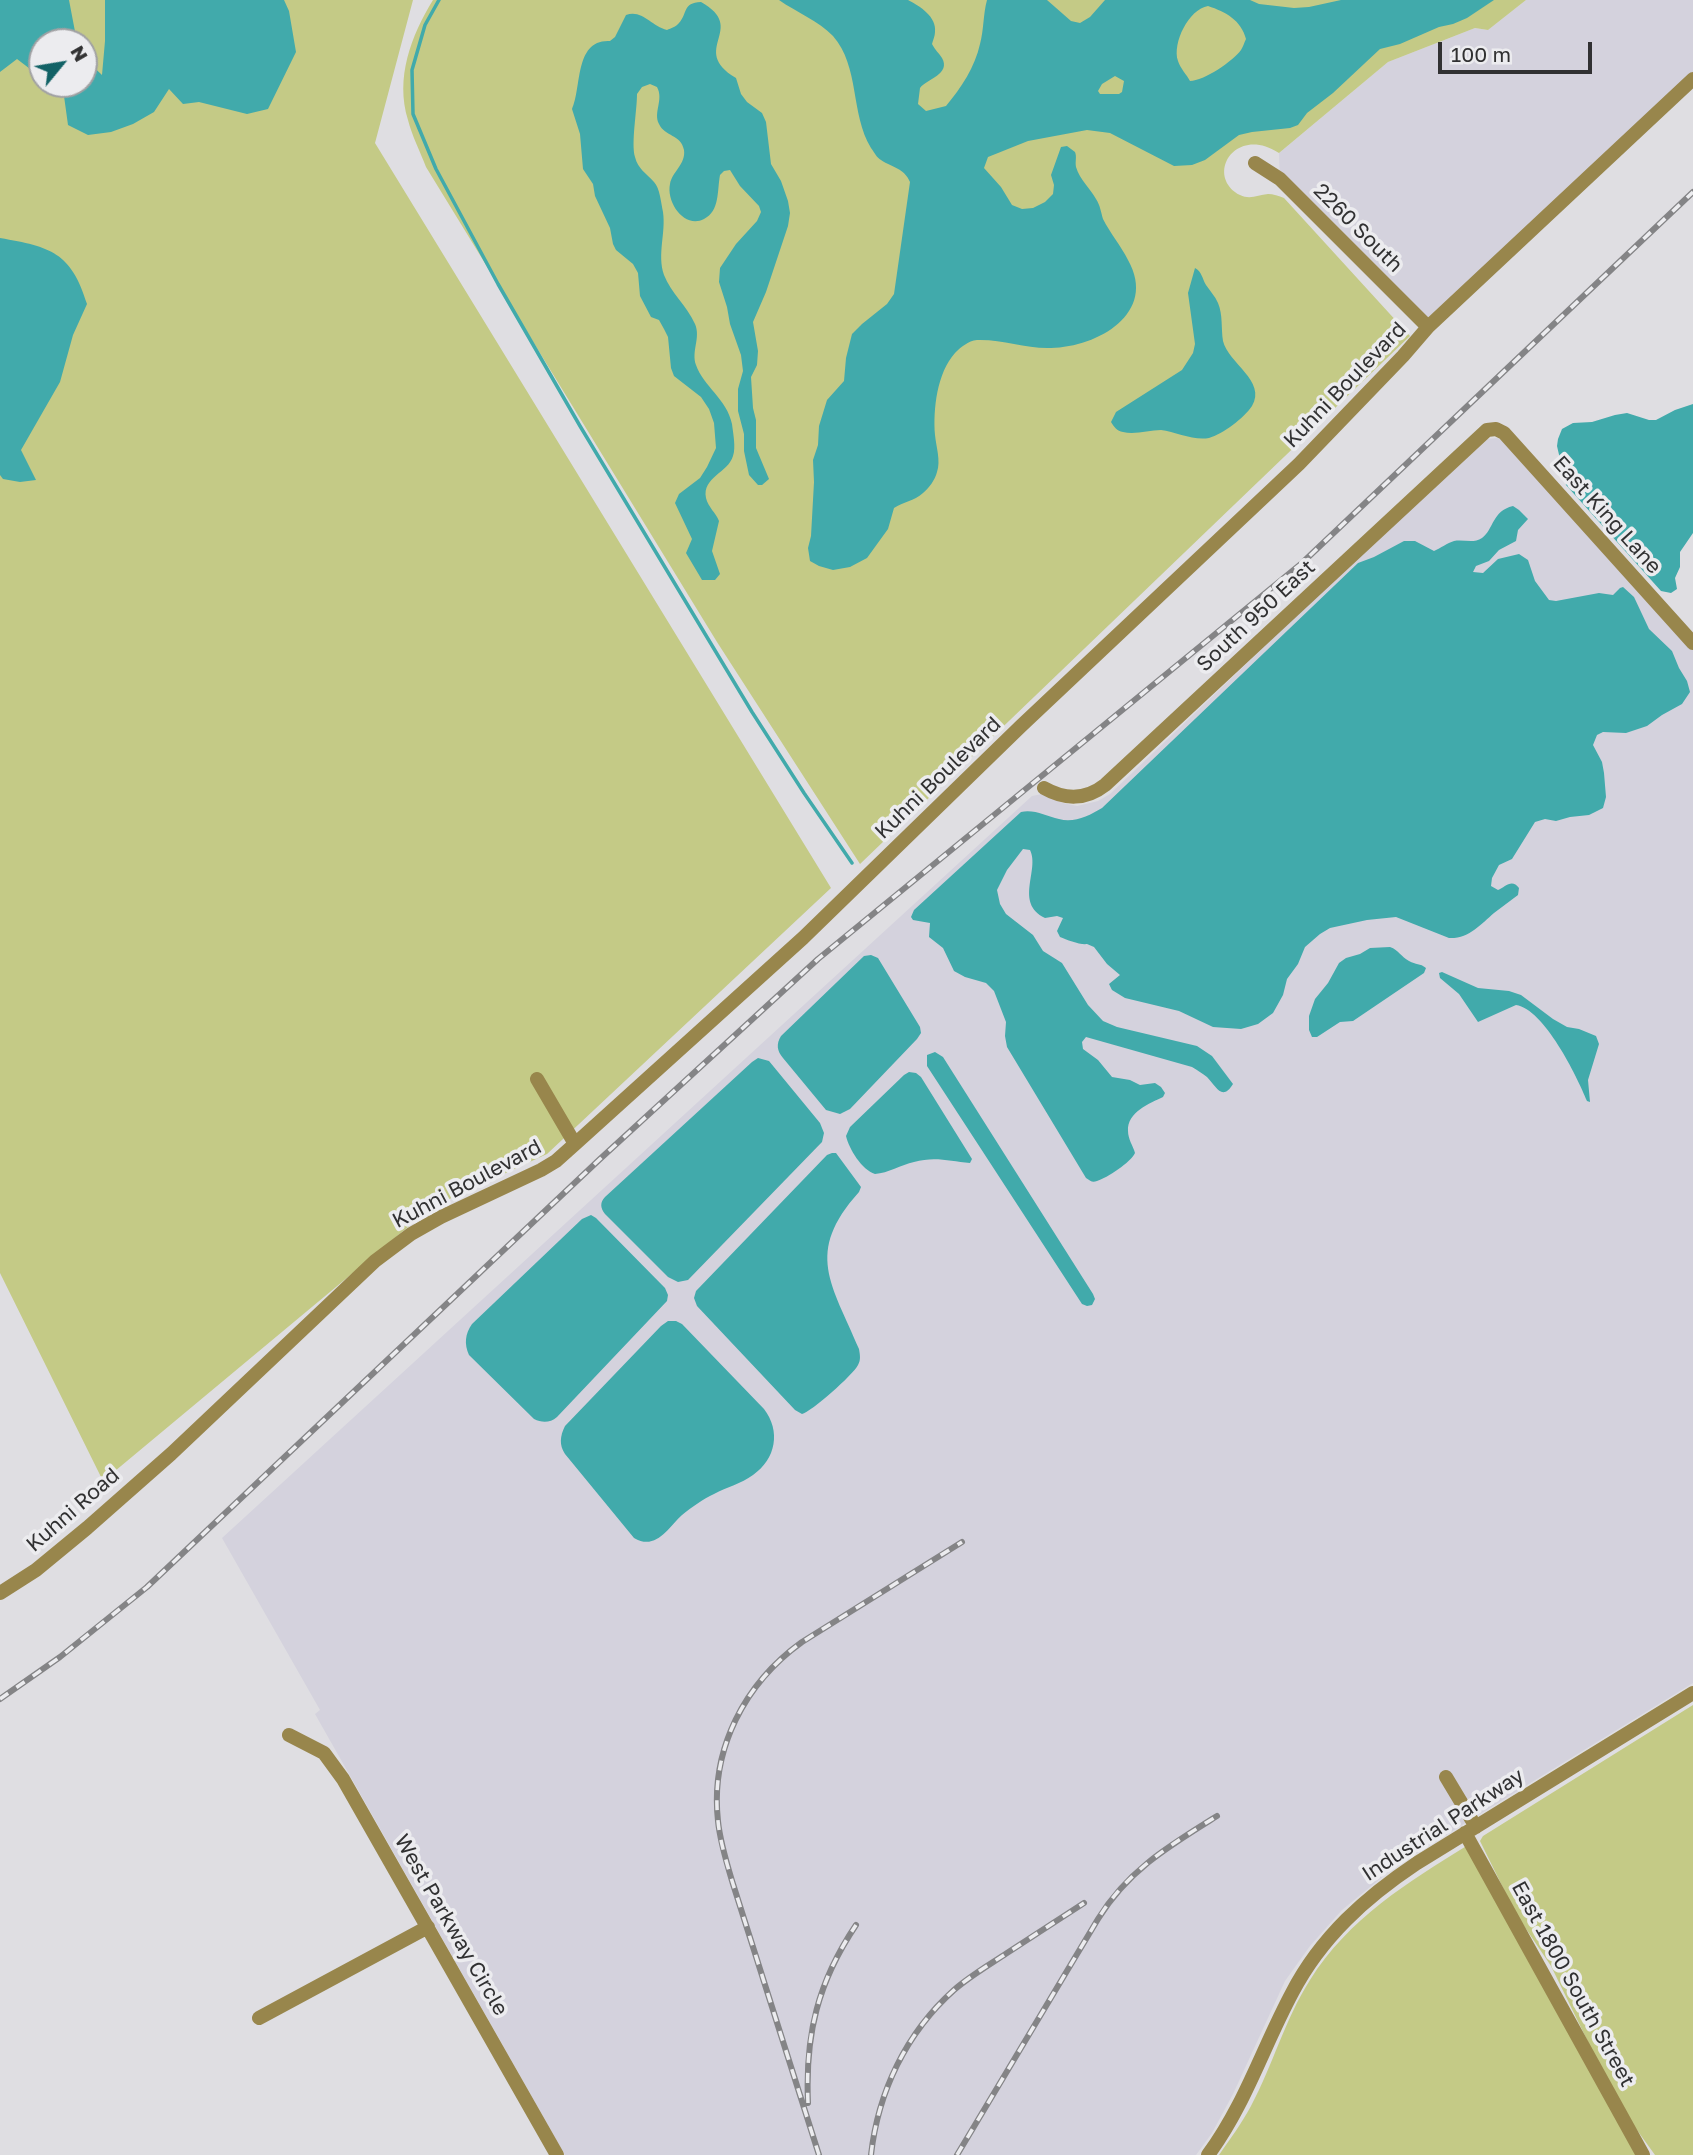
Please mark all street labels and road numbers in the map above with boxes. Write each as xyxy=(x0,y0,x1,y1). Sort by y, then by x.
street label: 2260 South xyxy=(1308,178,1408,278)
street label: Kuhni Boulevard xyxy=(1279,317,1411,453)
street label: East King Lane xyxy=(1548,451,1666,579)
street label: South 950 East xyxy=(1192,555,1320,677)
street label: Kuhni Boulevard xyxy=(870,712,1006,844)
street label: Kuhni Boulevard xyxy=(388,1134,546,1234)
street label: Kuhni Road xyxy=(21,1463,125,1557)
street label: Industrial Parkway xyxy=(1357,1763,1529,1887)
street label: West Parkway Circle xyxy=(389,1830,513,2020)
street label: East 1800 South Street xyxy=(1506,1877,1640,2091)

